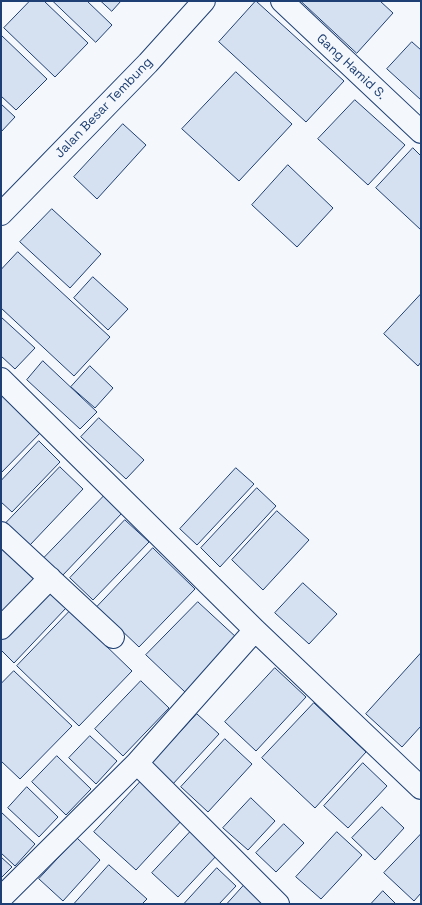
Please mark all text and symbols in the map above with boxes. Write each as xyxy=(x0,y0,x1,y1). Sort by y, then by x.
street label: Gang Hamid S. xyxy=(313,31,389,103)
street label: Jalan Besar Tembung xyxy=(52,55,156,161)

